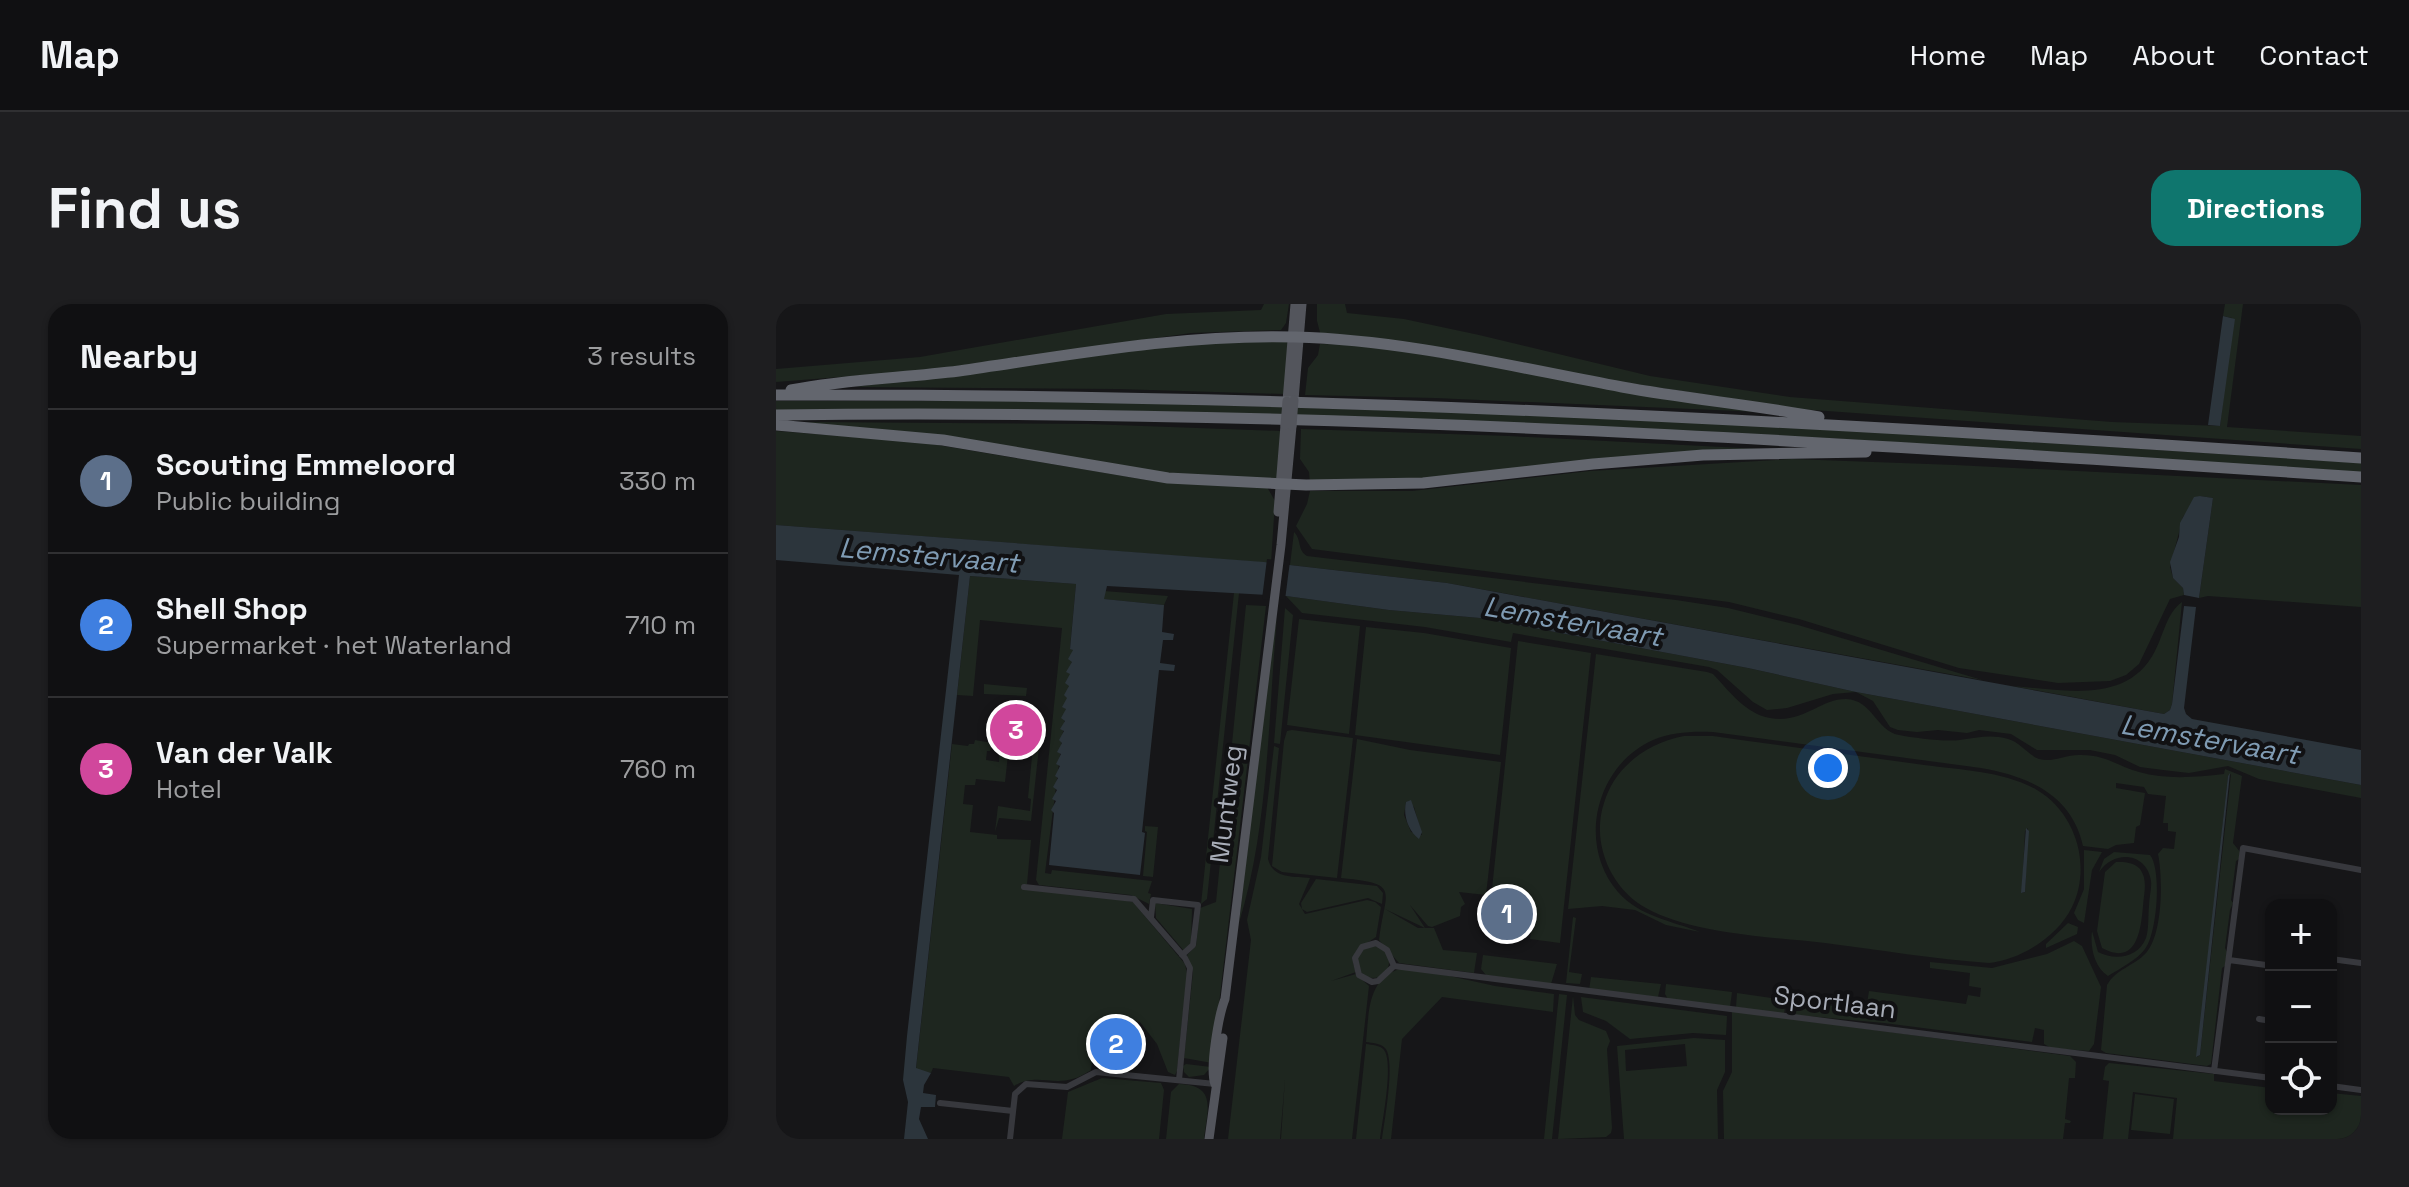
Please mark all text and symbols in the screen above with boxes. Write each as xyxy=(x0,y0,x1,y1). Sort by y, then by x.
text: Map xyxy=(40,31,120,79)
text: Home xyxy=(1910,37,1986,73)
text: Map xyxy=(2030,37,2088,73)
text: About xyxy=(2132,37,2215,73)
text: Contact xyxy=(2259,37,2369,73)
button: Directions xyxy=(2151,170,2361,246)
text: Find us xyxy=(48,173,241,244)
text: Nearby xyxy=(80,335,198,378)
text: 3 results xyxy=(587,339,696,373)
text: Scouting Emmeloord xyxy=(156,445,456,484)
text: 1 xyxy=(100,464,112,498)
text: 330 m xyxy=(619,464,696,498)
text: Public building xyxy=(156,484,340,518)
water label: Lemstervaart xyxy=(838,529,1023,581)
water label: Lemstervaart xyxy=(1481,588,1668,655)
text: Shell Shop xyxy=(156,589,308,628)
text: 2 xyxy=(98,608,114,642)
text: 710 m xyxy=(625,608,696,642)
text: Supermarket · het Waterland xyxy=(156,628,512,662)
pin: 3 xyxy=(990,700,1042,760)
water label: Lemstervaart xyxy=(2118,706,2305,773)
text: Van der Valk xyxy=(156,733,333,772)
street label: Muntweg xyxy=(1202,743,1250,865)
your location xyxy=(1808,748,1848,788)
text: 3 xyxy=(98,752,114,786)
text: 760 m xyxy=(620,752,696,786)
text: Hotel xyxy=(156,772,222,806)
pin: 1 xyxy=(1481,884,1533,944)
map controls xyxy=(2265,899,2337,1115)
button: + xyxy=(2265,899,2337,971)
button: − xyxy=(2265,971,2337,1043)
street label: Sportlaan xyxy=(1772,978,1898,1026)
pin: 2 xyxy=(1090,1014,1142,1074)
button: locate xyxy=(2265,1043,2337,1115)

